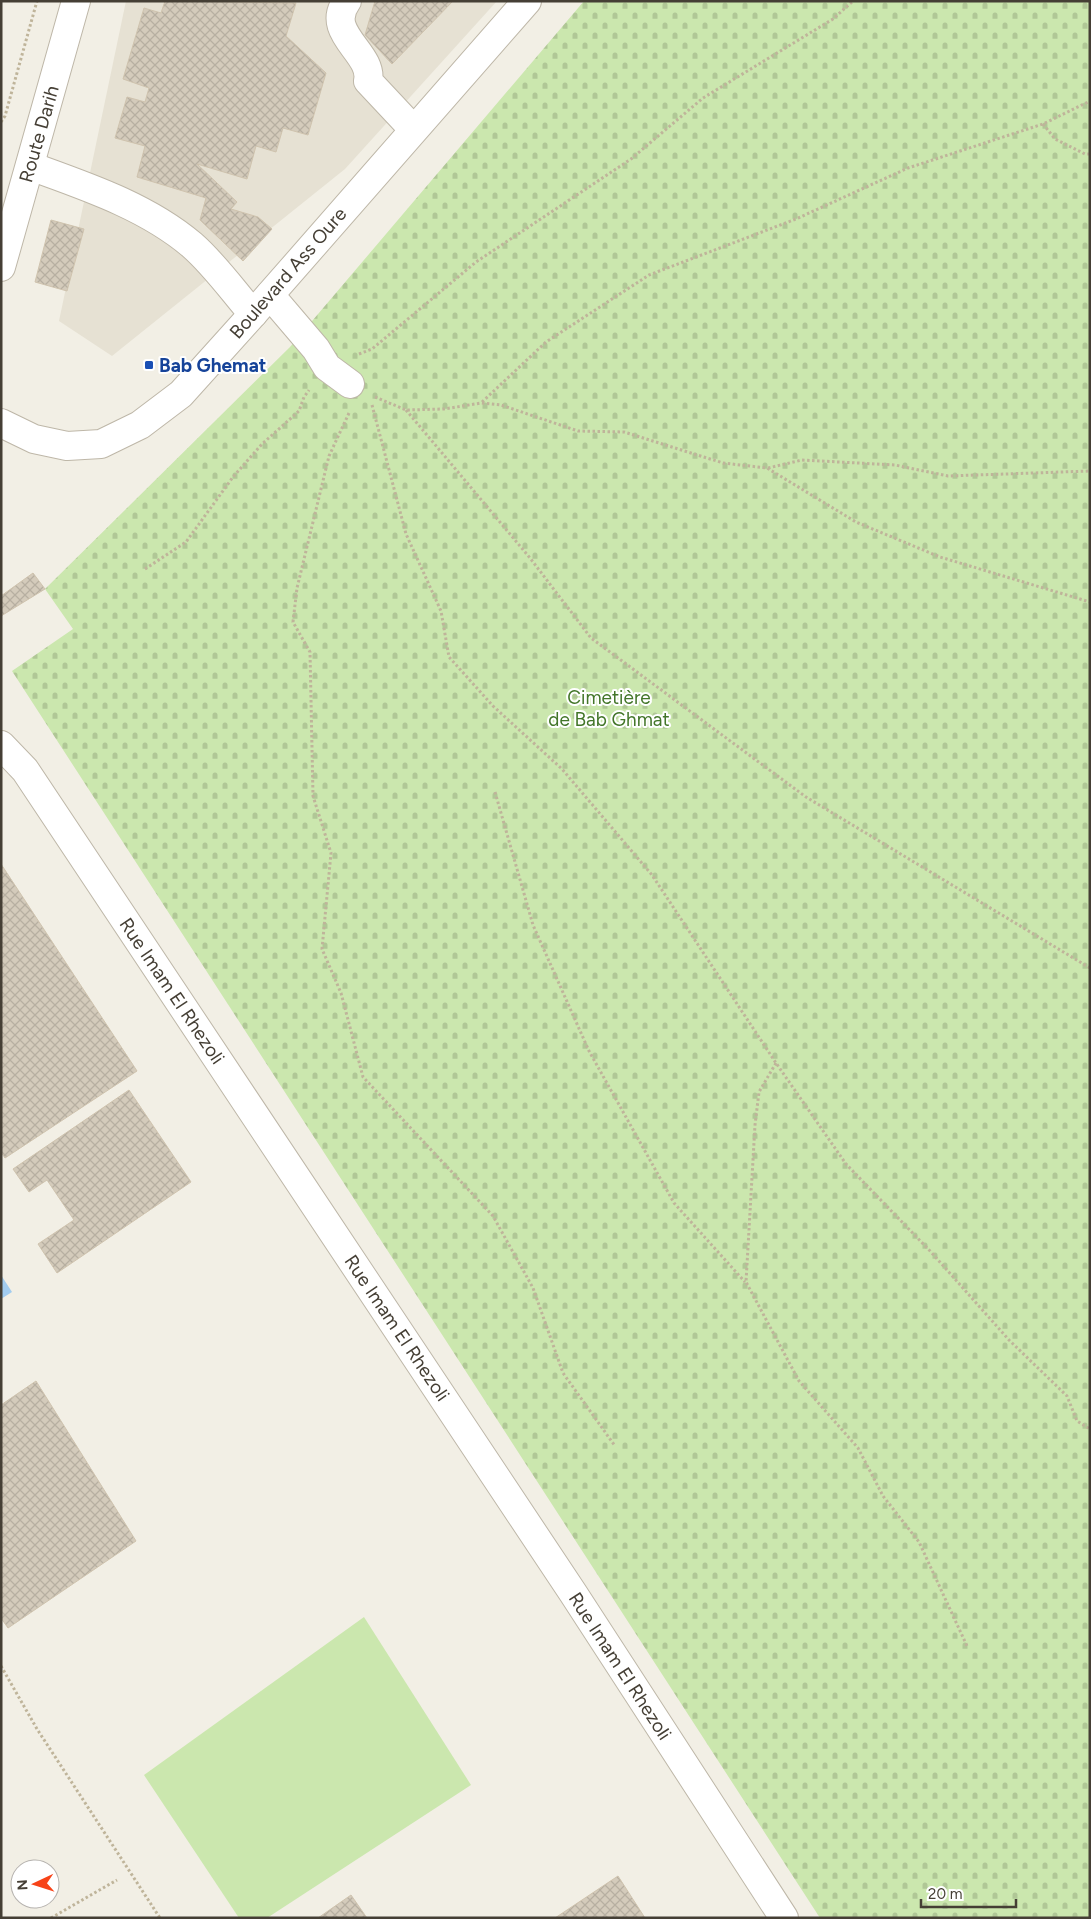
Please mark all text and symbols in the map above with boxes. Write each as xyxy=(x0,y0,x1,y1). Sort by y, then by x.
street label: Route Darih xyxy=(14,83,64,185)
street label: Boulevard Ass Oure xyxy=(225,203,351,343)
place label: Bab Ghemat xyxy=(159,354,267,377)
marker: Bab Ghemat xyxy=(143,359,155,371)
park label: Cimetière de Bab Ghmat xyxy=(548,686,670,731)
street label: Rue Imam El Rhezoli xyxy=(115,914,229,1068)
street label: Rue Imam El Rhezoli xyxy=(340,1251,454,1405)
street label: Rue Imam El Rhezoli xyxy=(564,1588,676,1744)
north arrow xyxy=(10,1859,60,1909)
scale bar xyxy=(921,1876,1016,1908)
text: N xyxy=(14,1879,31,1891)
text: 20 m xyxy=(928,1885,962,1903)

